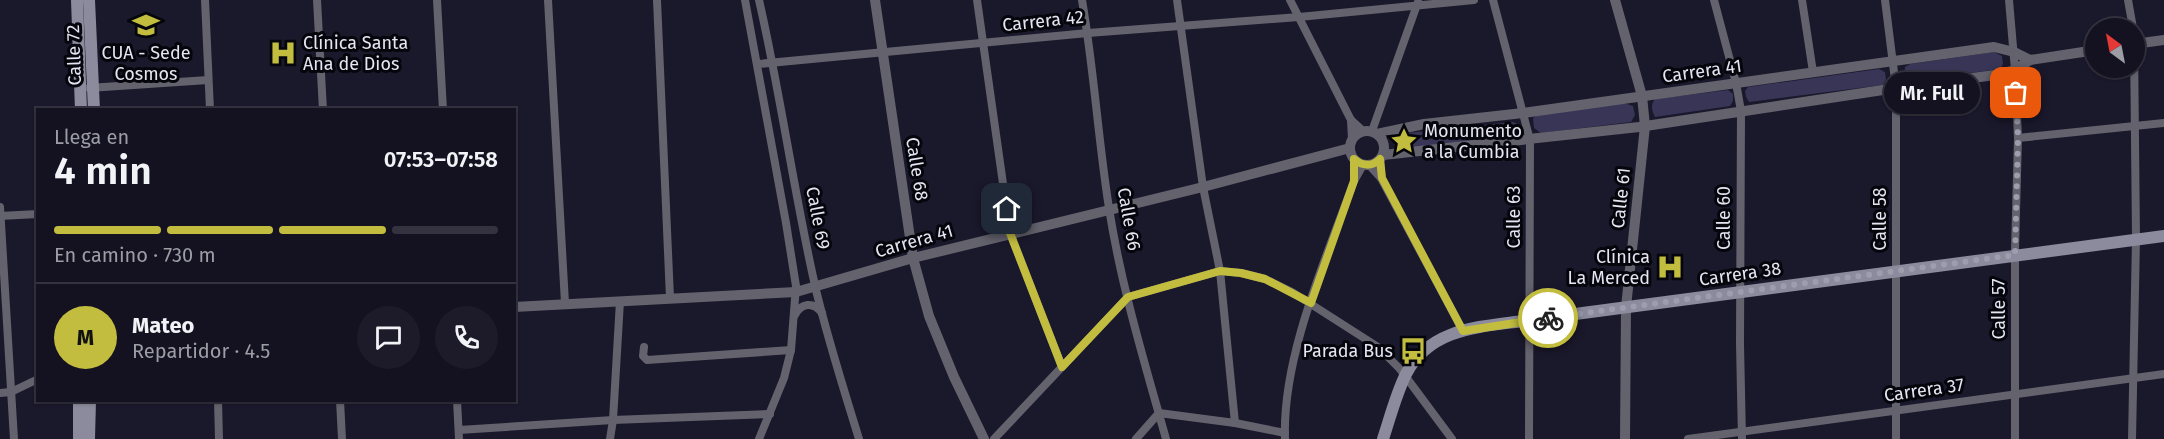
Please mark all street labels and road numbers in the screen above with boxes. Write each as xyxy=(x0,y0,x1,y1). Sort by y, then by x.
street label: Carrera 42 xyxy=(1001,6,1085,36)
street label: Calle 72 xyxy=(62,24,86,86)
street label: Carrera 41 xyxy=(1661,55,1743,87)
street label: Calle 68 xyxy=(901,136,933,202)
street label: Calle 61 xyxy=(1607,166,1635,230)
street label: Calle 69 xyxy=(801,185,835,251)
street label: Calle 66 xyxy=(1113,186,1145,252)
street label: Calle 63 xyxy=(1503,186,1525,248)
street label: Calle 60 xyxy=(1713,186,1735,250)
street label: Calle 58 xyxy=(1869,187,1891,251)
street label: Carrera 41 xyxy=(872,219,956,263)
street label: Carrera 38 xyxy=(1698,257,1783,291)
street label: Calle 57 xyxy=(1988,278,2010,340)
street label: Carrera 37 xyxy=(1883,373,1965,407)

